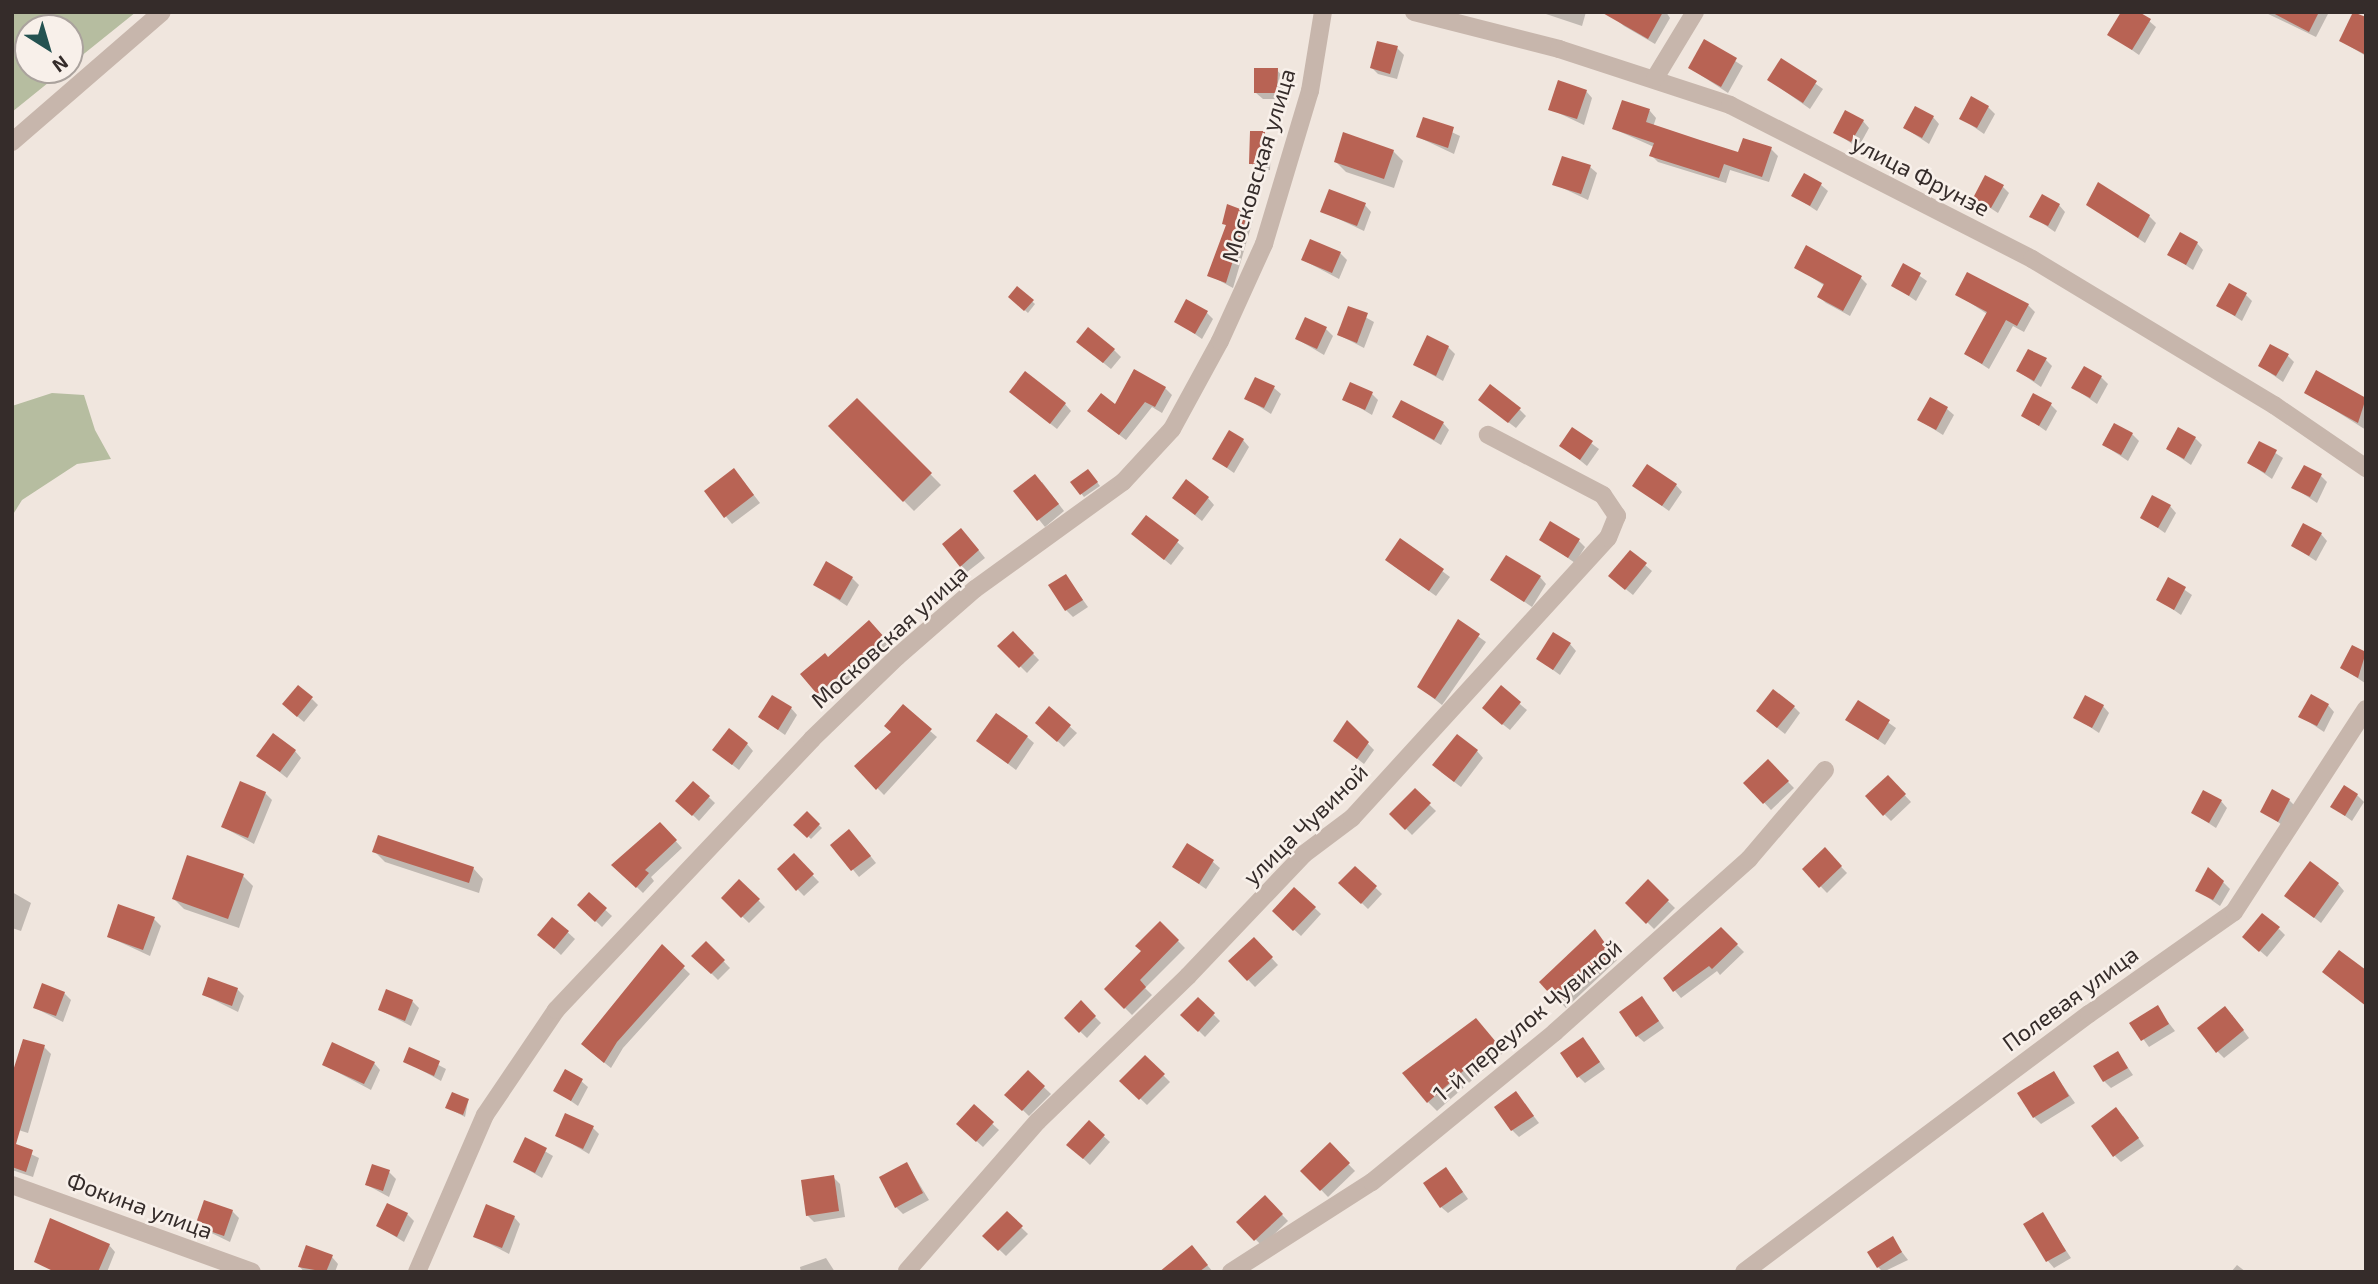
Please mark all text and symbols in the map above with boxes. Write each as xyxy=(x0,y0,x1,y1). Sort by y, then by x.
north arrow xyxy=(14,14,84,84)
text: N xyxy=(48,51,73,78)
street label: Московская улица xyxy=(1215,65,1301,265)
street label: улица Фрунзе xyxy=(1847,128,1995,222)
street label: Московская улица xyxy=(805,559,973,713)
street label: улица Чувиной xyxy=(1237,758,1373,890)
street label: 1-й переулок Чувиной xyxy=(1427,933,1627,1107)
street label: Полевая улица xyxy=(1997,940,2143,1056)
street label: Фокина улица xyxy=(63,1166,217,1244)

